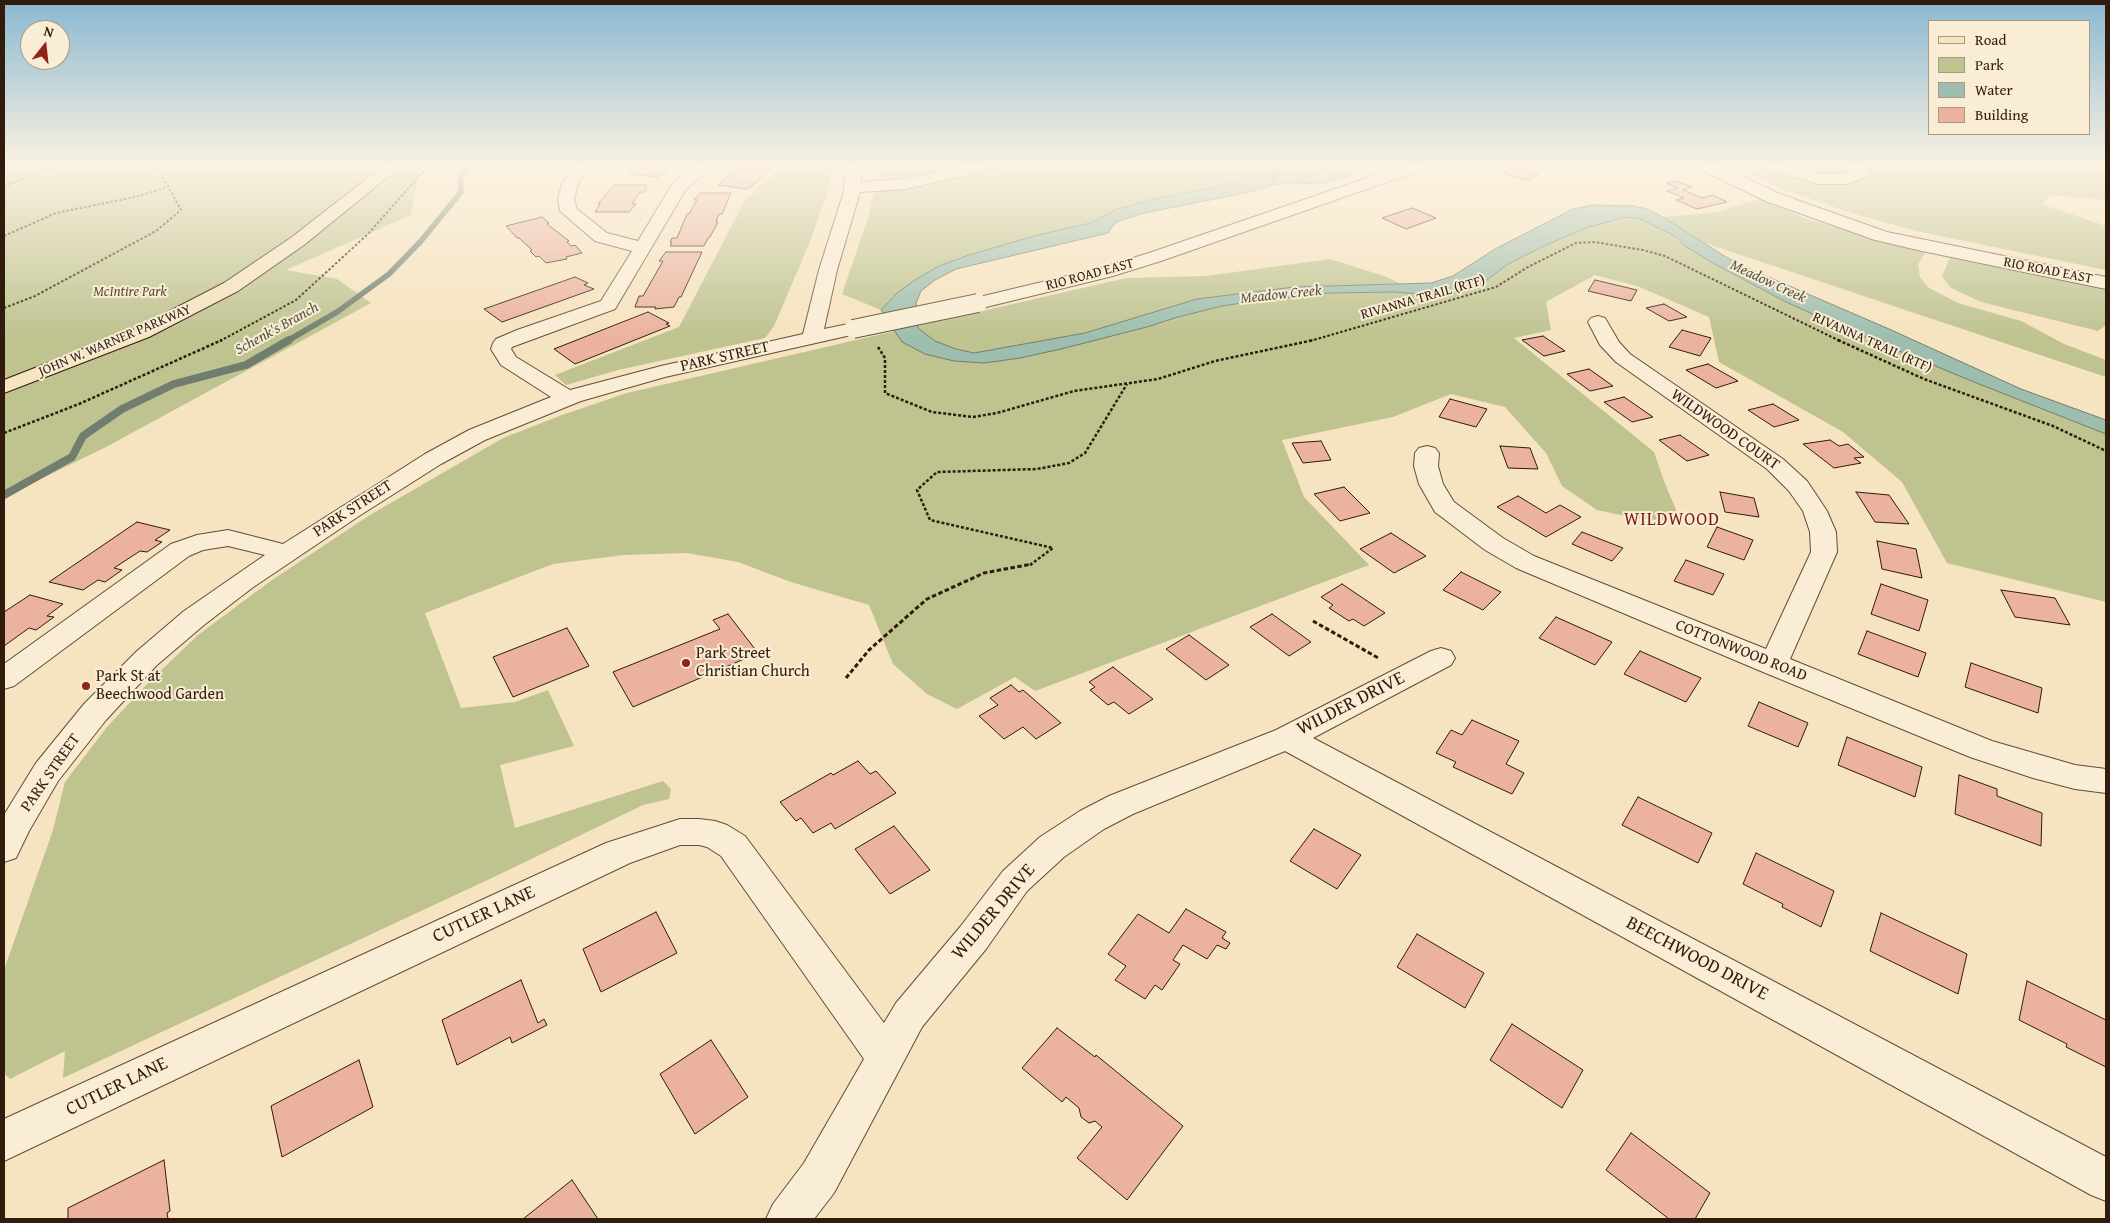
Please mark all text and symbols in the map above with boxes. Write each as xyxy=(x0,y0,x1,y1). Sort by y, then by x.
north arrow xyxy=(20,20,70,70)
legend xyxy=(1928,20,2090,135)
text: N xyxy=(42,21,56,42)
text: Road xyxy=(1975,29,2006,50)
text: Park xyxy=(1975,54,2004,75)
text: Water xyxy=(1975,79,2013,100)
text: Building xyxy=(1975,104,2028,125)
street label: RIO ROAD EAST xyxy=(2002,254,2094,288)
street label: RIO ROAD EAST xyxy=(1044,255,1136,295)
water label: Meadow Creek xyxy=(1727,257,1809,307)
street label: RIVANNA TRAIL (RTF) xyxy=(1359,272,1487,324)
water label: Meadow Creek xyxy=(1239,282,1323,308)
park label: McIntire Park xyxy=(93,284,167,300)
water label: Schenk's Branch xyxy=(232,299,322,359)
street label: JOHN W. WARNER PARKWAY xyxy=(36,301,194,381)
street label: RIVANNA TRAIL (RTF) xyxy=(1810,309,1934,377)
street label: PARK STREET xyxy=(679,337,771,377)
street label: WILDWOOD COURT xyxy=(1667,385,1783,475)
street label: PARK STREET xyxy=(310,476,396,542)
district label: WILDWOOD xyxy=(1623,509,1721,531)
street label: COTTONWOOD ROAD xyxy=(1672,616,1810,686)
place label: Park Street Christian Church xyxy=(696,644,810,682)
marker: Park Street Christian Church xyxy=(680,657,692,669)
place label: Park St at Beechwood Garden xyxy=(96,667,224,705)
street label: WILDER DRIVE xyxy=(1293,667,1409,741)
marker: Park St at Beechwood Garden xyxy=(80,680,92,692)
street label: PARK STREET xyxy=(17,730,85,816)
street label: WILDER DRIVE xyxy=(947,860,1041,964)
street label: CUTLER LANE xyxy=(429,881,539,949)
street label: BEECHWOOD DRIVE xyxy=(1622,912,1772,1006)
street label: CUTLER LANE xyxy=(62,1053,172,1121)

